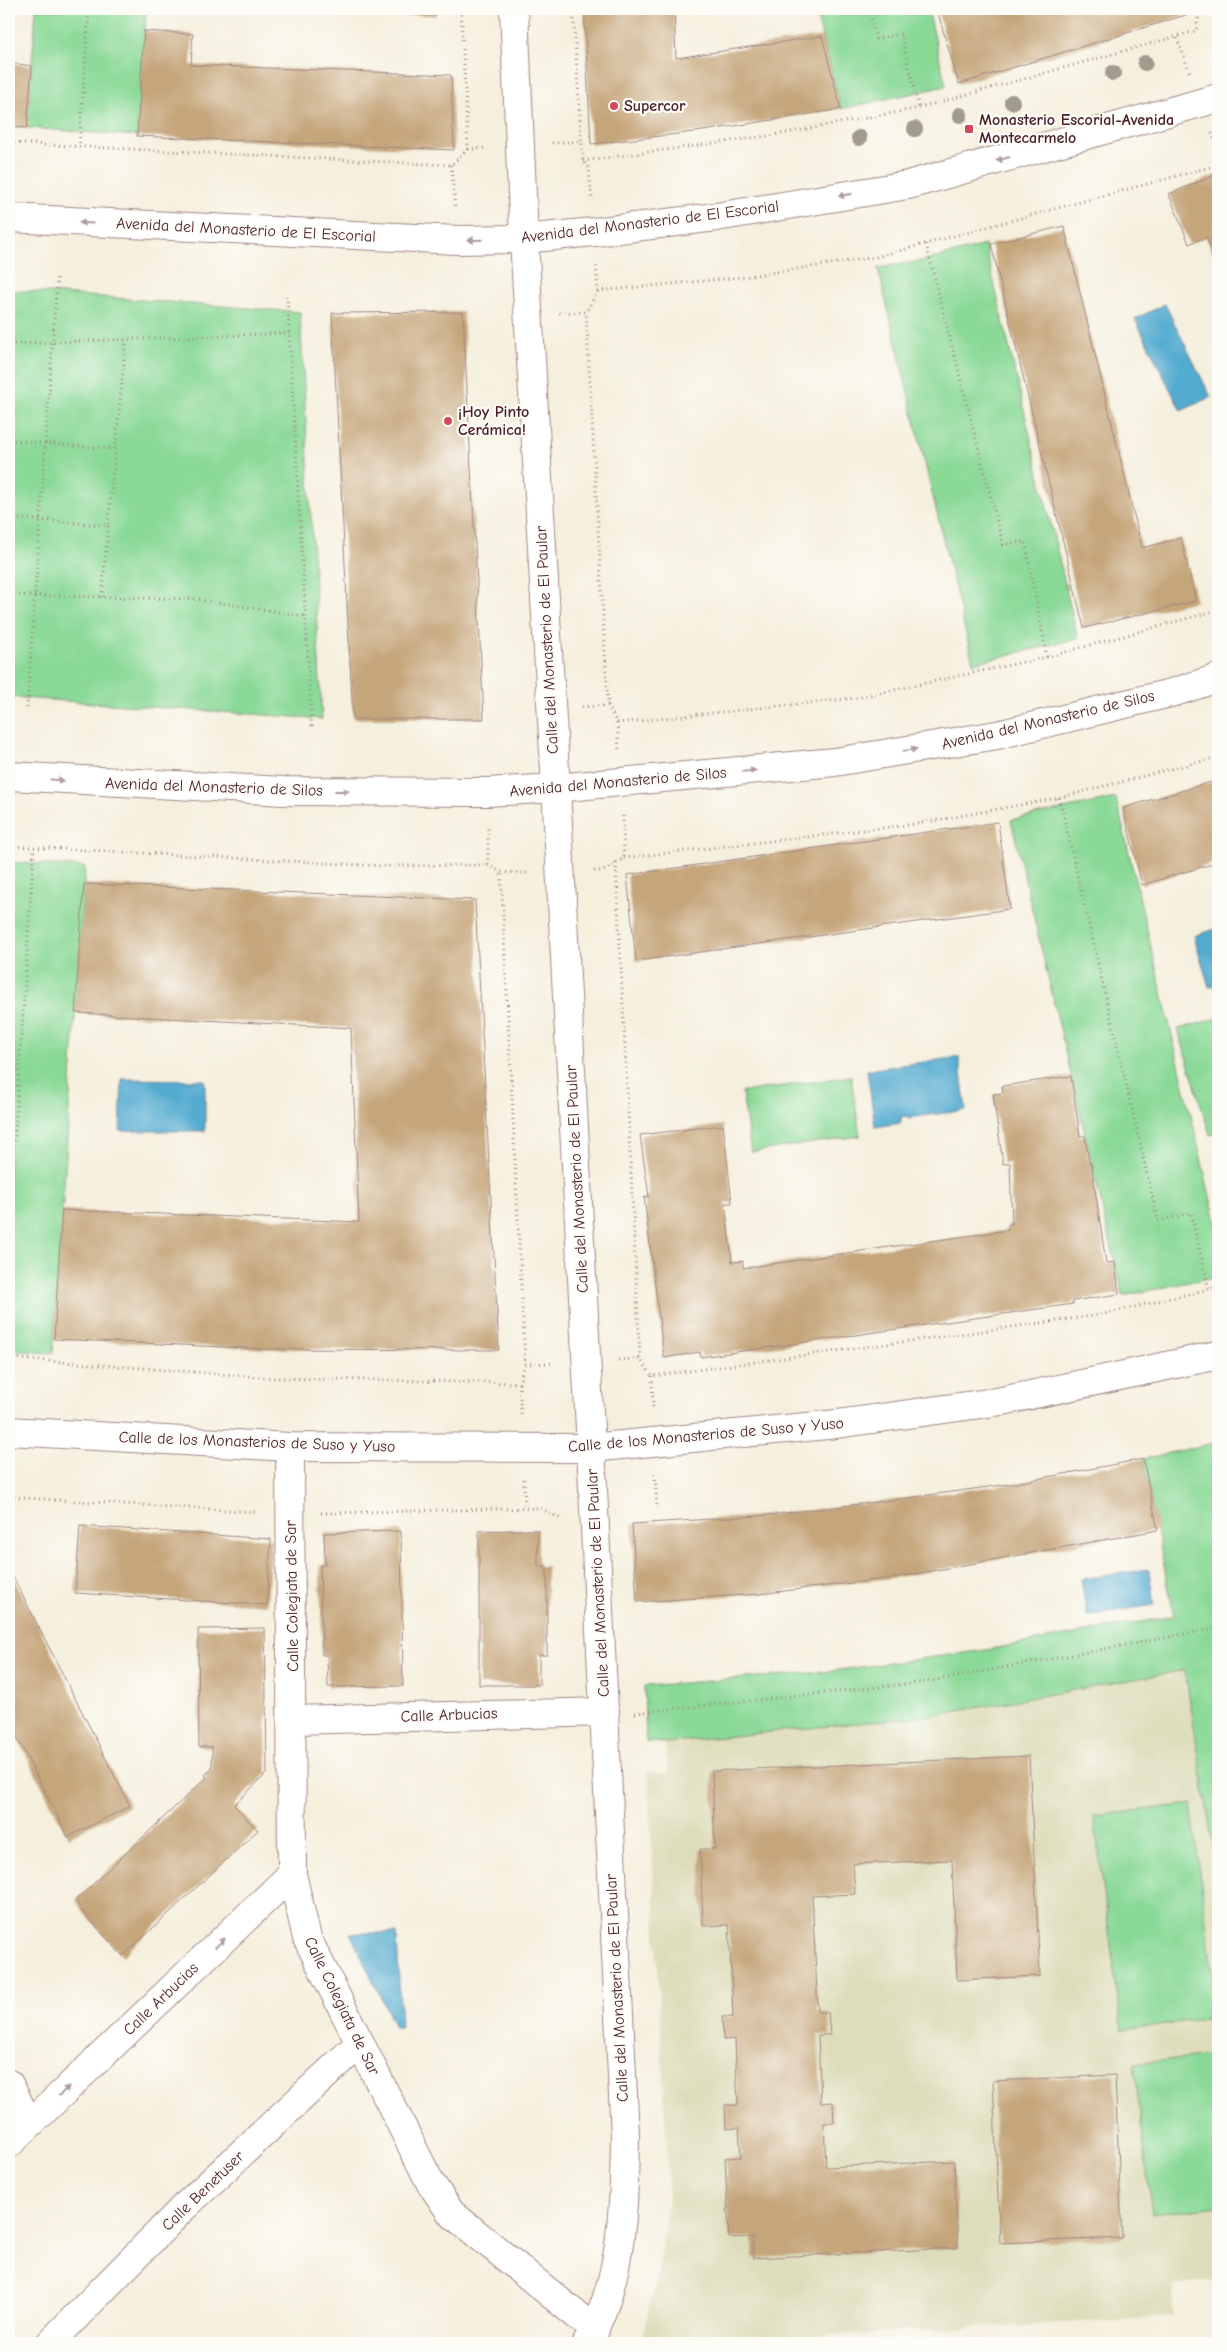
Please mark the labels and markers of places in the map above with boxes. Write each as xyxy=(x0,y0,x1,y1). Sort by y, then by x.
place label: Supercor xyxy=(624,97,686,115)
marker: Supercor xyxy=(608,100,620,112)
place label: Monasterio Escorial-Avenida Montecarmelo xyxy=(979,111,1174,147)
marker: Monasterio Escorial-Avenida Montecarmelo xyxy=(963,123,975,135)
place label: ¡Hoy Pinto Cerámica! xyxy=(458,403,529,439)
marker: ¡Hoy Pinto Cerámica! xyxy=(442,415,454,427)

